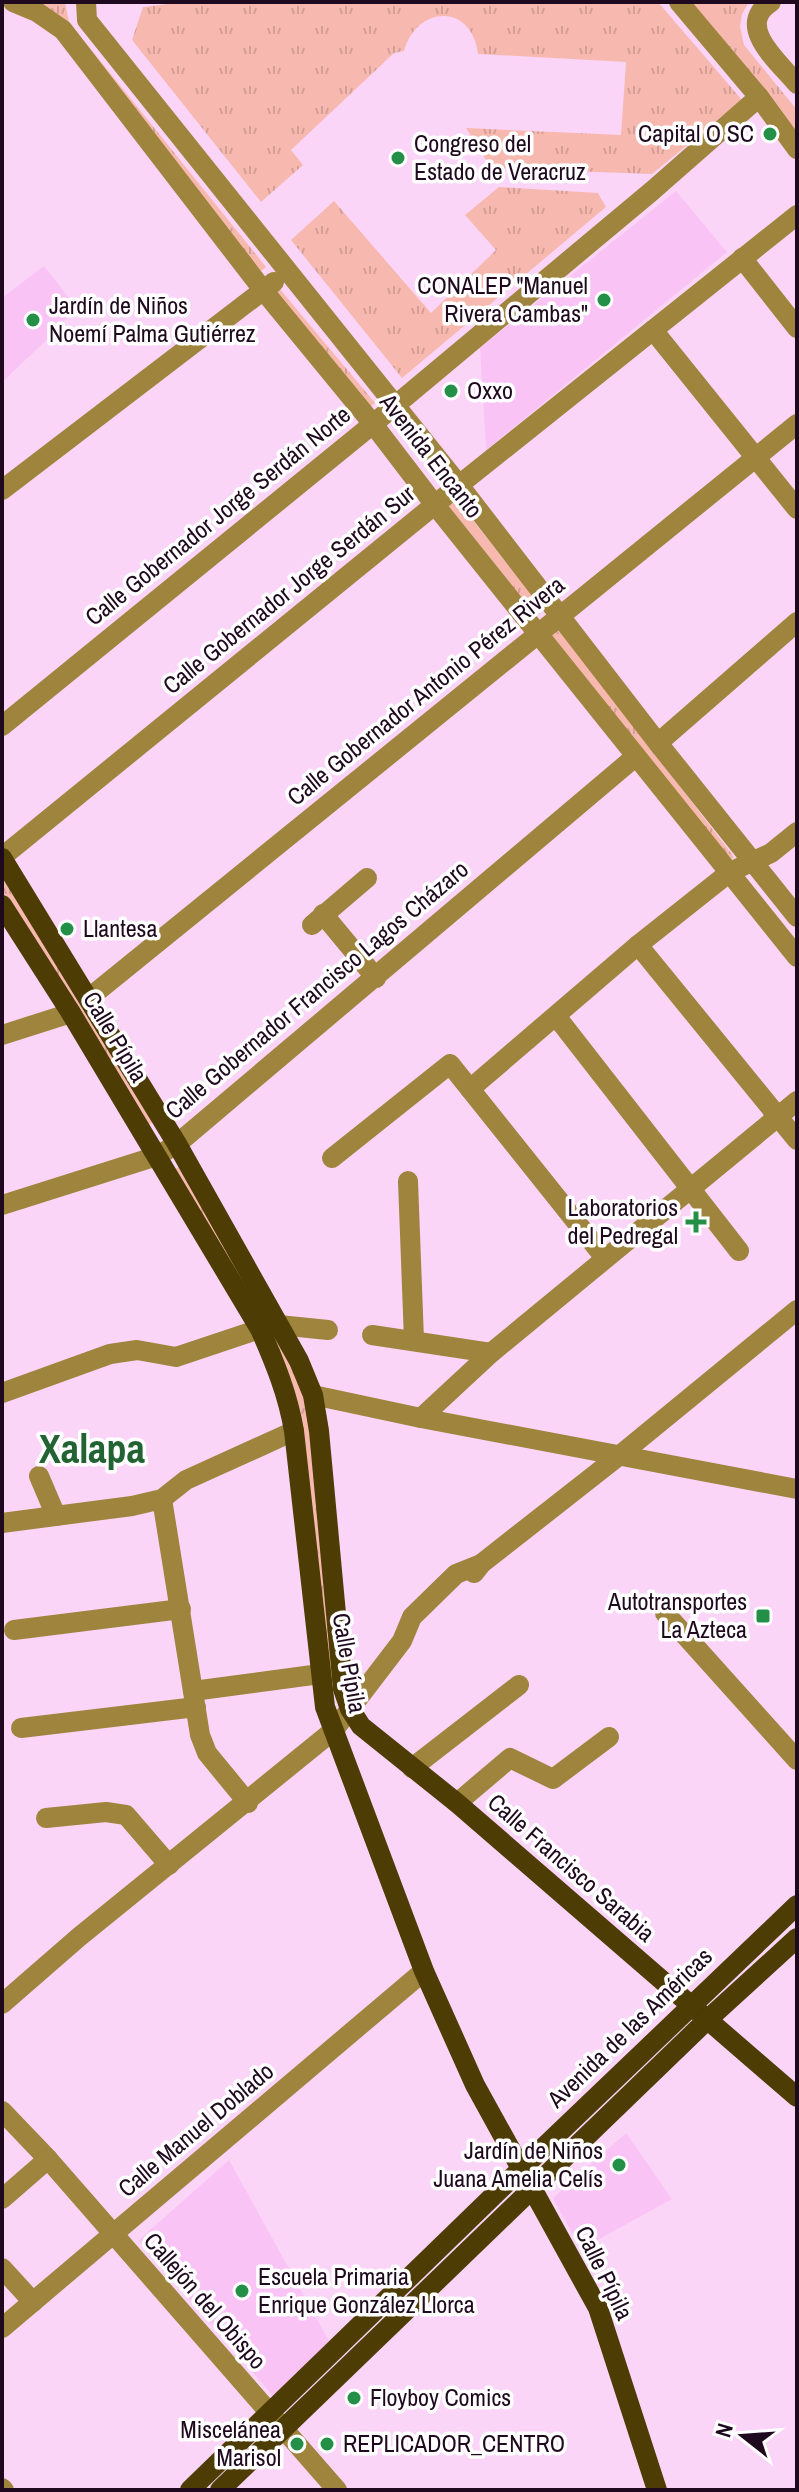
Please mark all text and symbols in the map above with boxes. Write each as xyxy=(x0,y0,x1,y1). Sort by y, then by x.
place label: Capital O SC xyxy=(638,117,754,149)
marker: Capital O SC xyxy=(761,125,779,143)
place label: Congreso del Estado de Veracruz xyxy=(414,127,586,187)
marker: Congreso del Estado de Veracruz xyxy=(389,149,407,167)
place label: CONALEP "Manuel Rivera Cambas" xyxy=(417,269,588,329)
place label: Jardín de Niños Noemí Palma Gutiérrez xyxy=(49,289,256,349)
marker: CONALEP "Manuel Rivera Cambas" xyxy=(595,291,613,309)
marker: Jardín de Niños Noemí Palma Gutiérrez xyxy=(24,311,42,329)
place label: Oxxo xyxy=(467,374,513,406)
marker: Oxxo xyxy=(442,382,460,400)
street label: Avenida Encanto xyxy=(373,386,490,524)
street label: Calle Gobernador Jorge Serdán Norte xyxy=(78,398,357,632)
street label: Calle Gobernador Jorge Serdán Sur xyxy=(156,477,421,701)
street label: Calle Gobernador Antonio Pérez Rivera xyxy=(280,568,571,812)
street label: Calle Gobernador Francisco Lagos Cházaro xyxy=(158,853,475,1126)
place label: Llantesa xyxy=(83,912,157,944)
marker: Llantesa xyxy=(58,920,76,938)
street label: Calle Pípila xyxy=(76,985,156,1088)
place label: Laboratorios del Pedregal xyxy=(568,1191,678,1251)
marker: Laboratorios del Pedregal xyxy=(685,1211,707,1233)
district label: Xalapa xyxy=(39,1422,145,1475)
place label: Autotransportes La Azteca xyxy=(607,1585,747,1645)
marker: Autotransportes La Azteca xyxy=(754,1607,772,1625)
street label: Calle Pípila xyxy=(325,1610,374,1715)
street label: Calle Francisco Sarabia xyxy=(481,1786,662,1949)
street label: Avenida de las Américas xyxy=(539,1940,719,2115)
street label: Calle Manuel Doblado xyxy=(111,2055,280,2204)
place label: Jardín de Niños Juana Amelia Celís xyxy=(433,2134,603,2194)
marker: Jardín de Niños Juana Amelia Celís xyxy=(610,2156,628,2174)
street label: Calle Pípila xyxy=(568,2220,641,2325)
street label: Callejón del Obispo xyxy=(137,2225,274,2376)
place label: Escuela Primaria Enrique González Llorca xyxy=(258,2260,475,2320)
marker: Escuela Primaria Enrique González Llorca xyxy=(233,2282,251,2300)
place label: Floyboy Comics xyxy=(370,2381,511,2413)
marker: Floyboy Comics xyxy=(345,2389,363,2407)
north arrow xyxy=(703,2396,783,2476)
place label: Miscelánea Marisol xyxy=(180,2413,281,2473)
text: N xyxy=(708,2420,740,2441)
place label: REPLICADOR_CENTRO xyxy=(343,2427,565,2459)
marker: Miscelánea Marisol xyxy=(288,2435,306,2453)
marker: REPLICADOR_CENTRO xyxy=(318,2435,336,2453)

